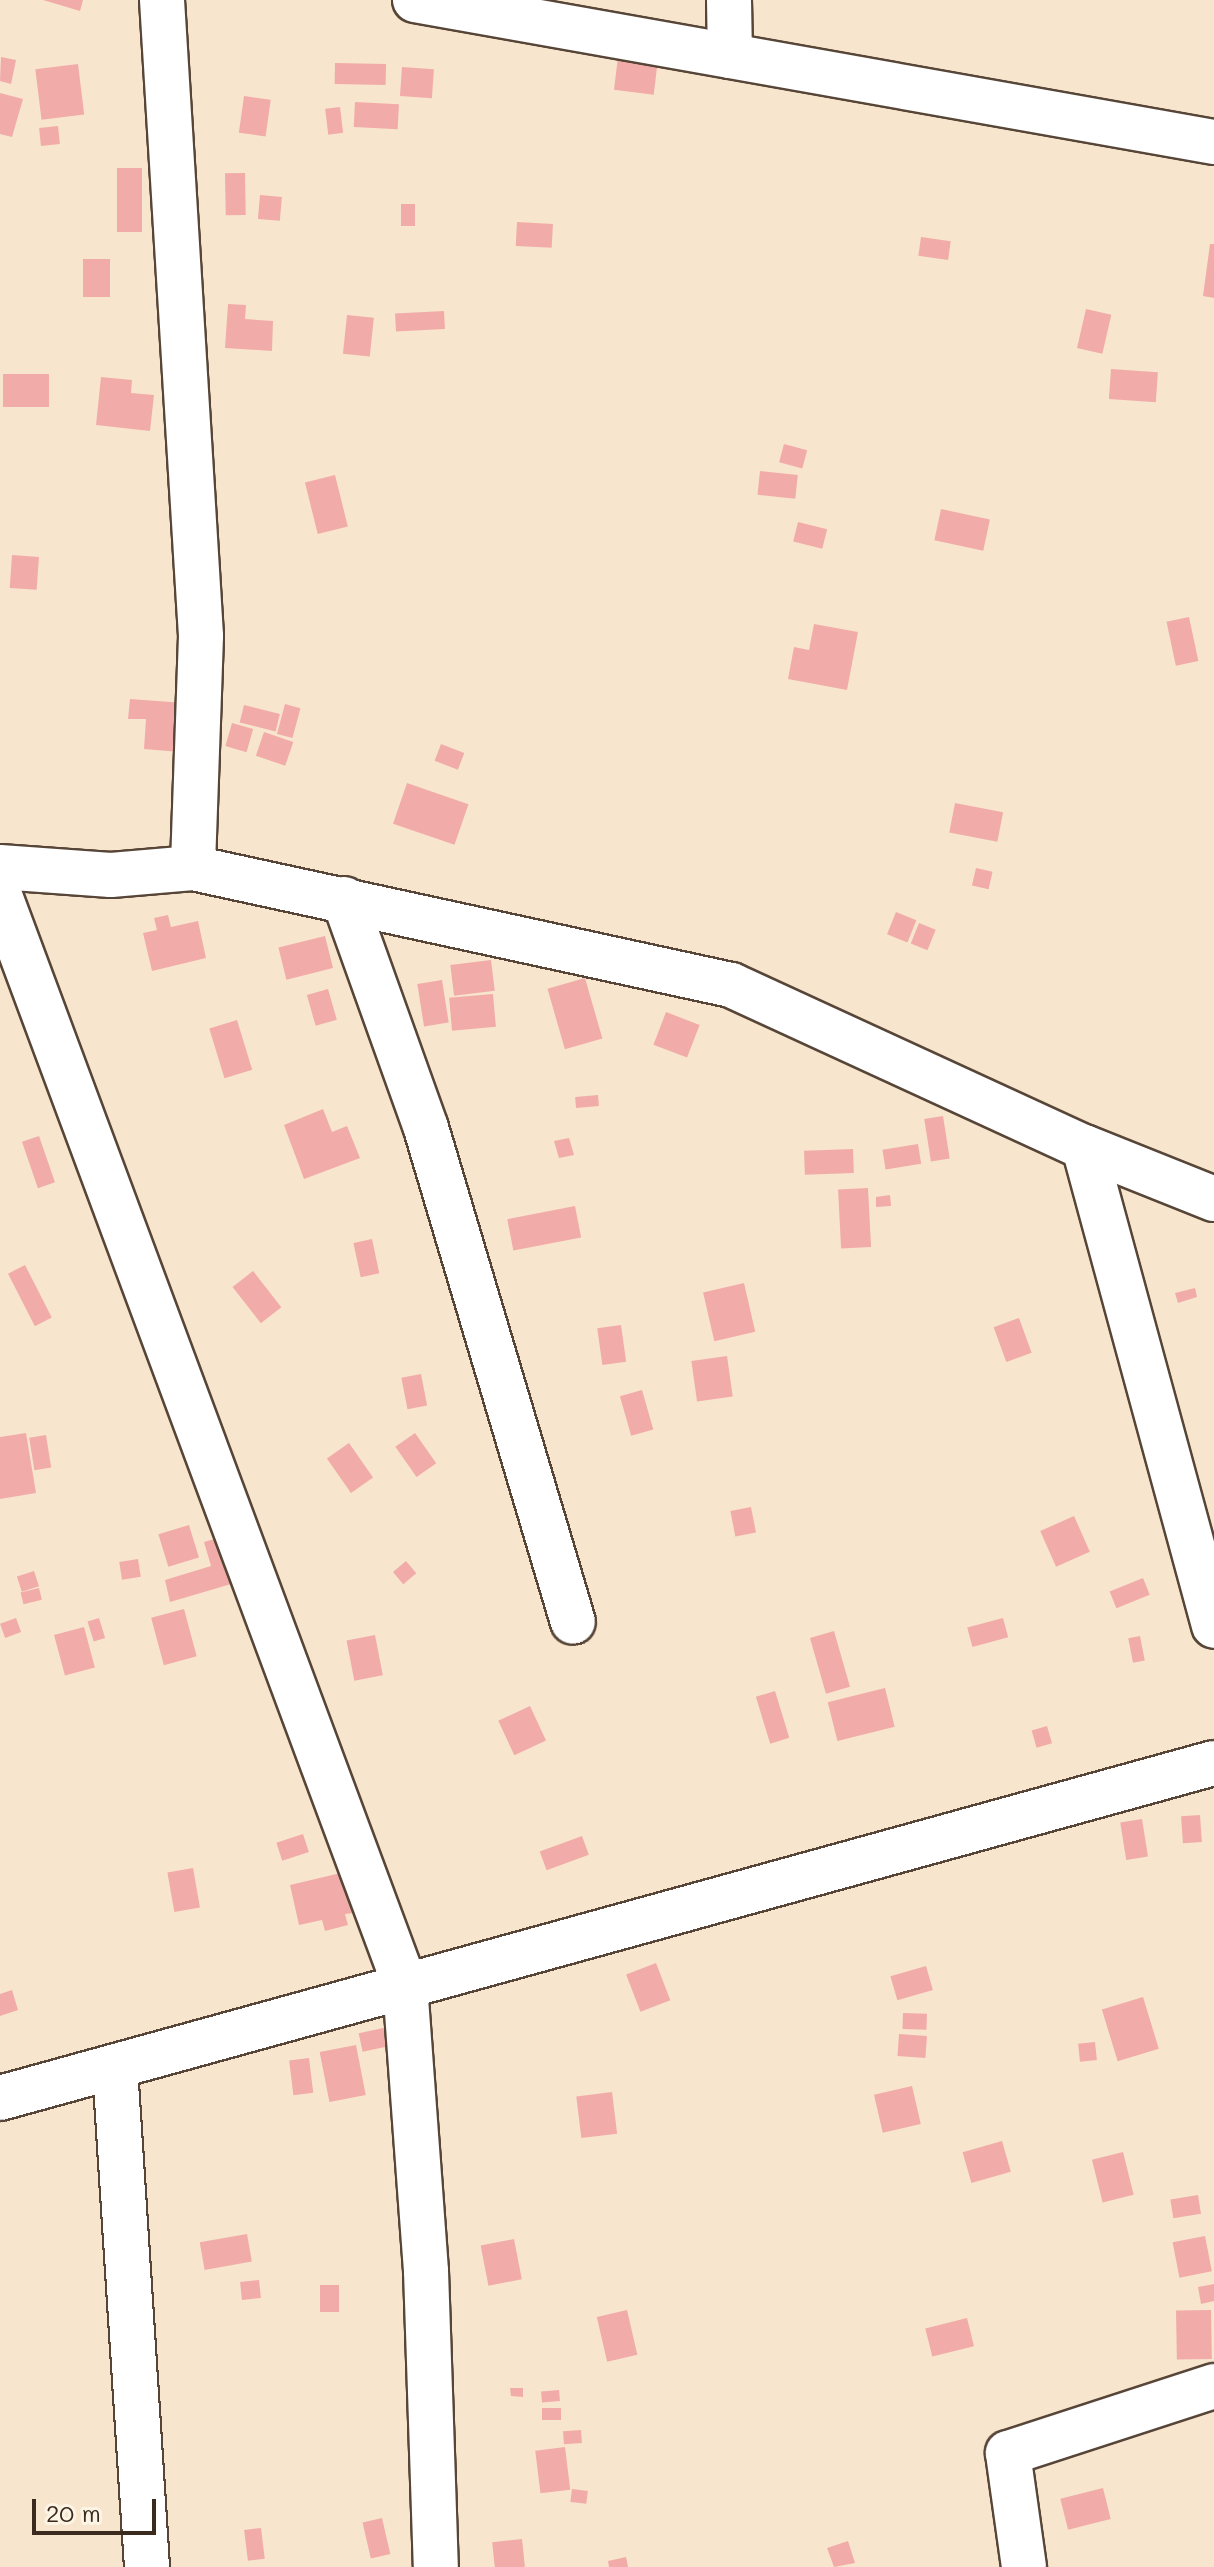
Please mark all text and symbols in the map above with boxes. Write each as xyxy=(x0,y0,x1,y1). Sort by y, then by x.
scale bar xyxy=(36,2483,160,2533)
text: 20 m xyxy=(46,2497,101,2528)

